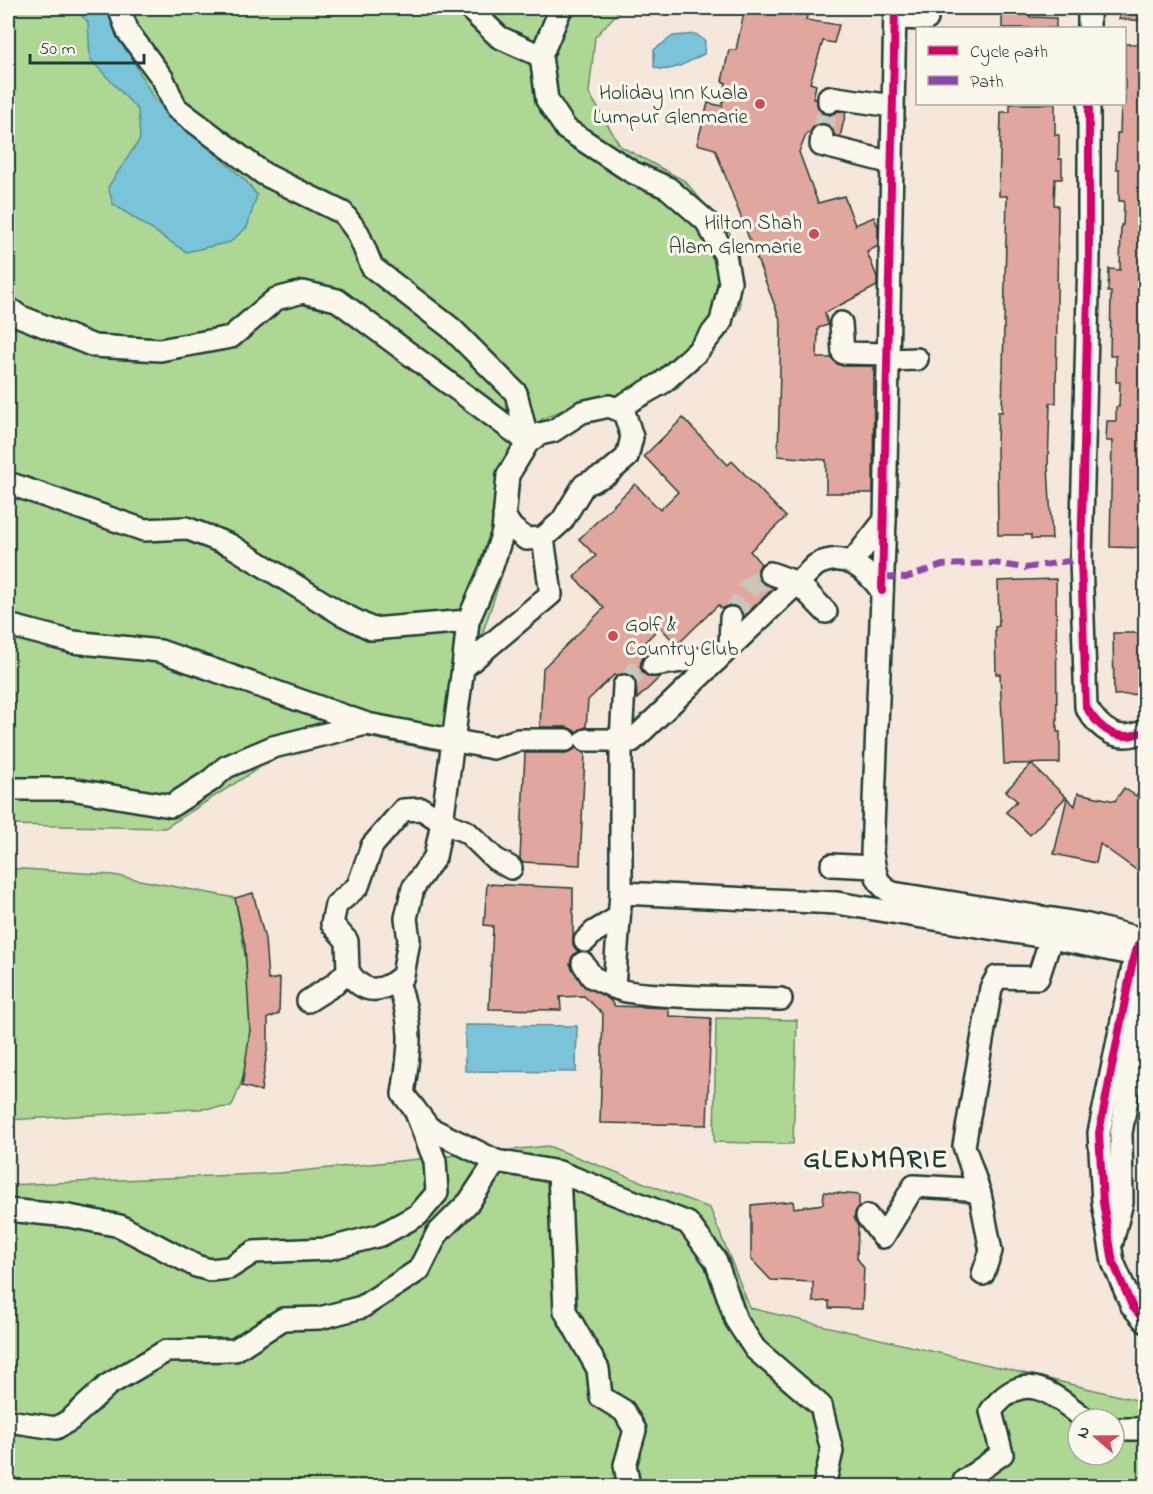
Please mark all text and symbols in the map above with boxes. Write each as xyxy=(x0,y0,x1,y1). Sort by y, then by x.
scale bar xyxy=(30,27,144,65)
legend xyxy=(916,27,1126,105)
text: 50 m xyxy=(39,37,76,63)
text: Cycle path xyxy=(970,40,1048,66)
text: Path xyxy=(970,70,1004,96)
place label: Holiday Inn Kuala Lumpur Glenmarie xyxy=(593,79,749,133)
marker: Holiday Inn Kuala Lumpur Glenmarie xyxy=(753,97,767,111)
place label: Hilton Shah Alam Glenmarie xyxy=(669,209,803,263)
marker: Hilton Shah Alam Glenmarie xyxy=(807,227,821,241)
place label: Golf & Country Club xyxy=(625,611,738,667)
marker: Golf & Country Club xyxy=(606,629,620,643)
district label: GLENMARIE xyxy=(803,1141,949,1180)
north arrow xyxy=(1066,1407,1126,1467)
text: N xyxy=(1071,1423,1097,1442)

